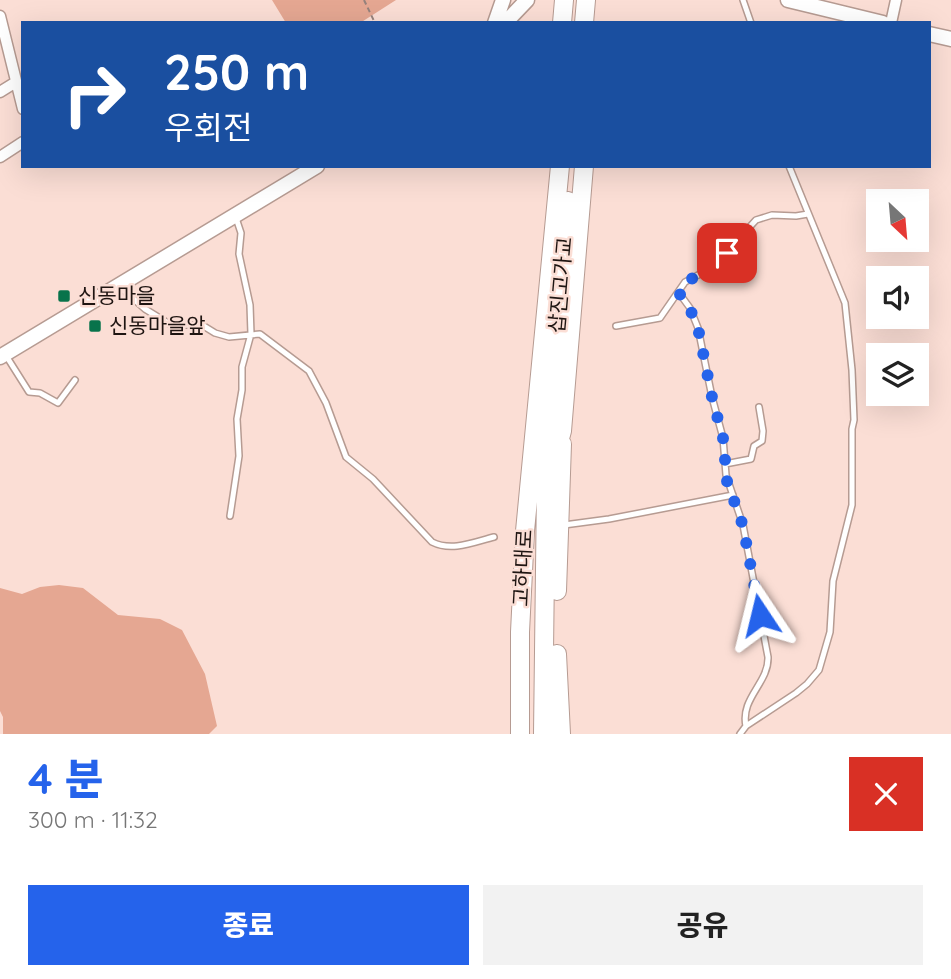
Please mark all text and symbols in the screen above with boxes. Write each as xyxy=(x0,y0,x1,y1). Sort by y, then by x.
text: 250 m xyxy=(164,41,309,102)
icon: right xyxy=(49,49,140,140)
text: 우회전 xyxy=(164,107,252,147)
north arrow xyxy=(866,189,929,252)
map controls xyxy=(866,189,929,406)
pin xyxy=(697,223,757,283)
icon: arrive xyxy=(708,234,746,272)
street label: 삽진고가교 xyxy=(543,236,577,334)
button: sound xyxy=(866,266,929,329)
place label: 신동마을 xyxy=(78,282,155,308)
marker: 신동마을 xyxy=(56,288,72,304)
place label: 신동마을앞 xyxy=(109,312,206,338)
marker: 신동마을앞 xyxy=(87,318,103,334)
button: layers xyxy=(866,343,929,406)
street label: 고하대로 xyxy=(507,529,537,607)
position arrow xyxy=(723,578,797,652)
text: 4 분 xyxy=(28,752,103,805)
button: close xyxy=(849,757,923,831)
text: 300 m · 11:32 xyxy=(28,805,158,834)
button: 종료 xyxy=(28,885,469,965)
button: 공유 xyxy=(483,885,923,965)

